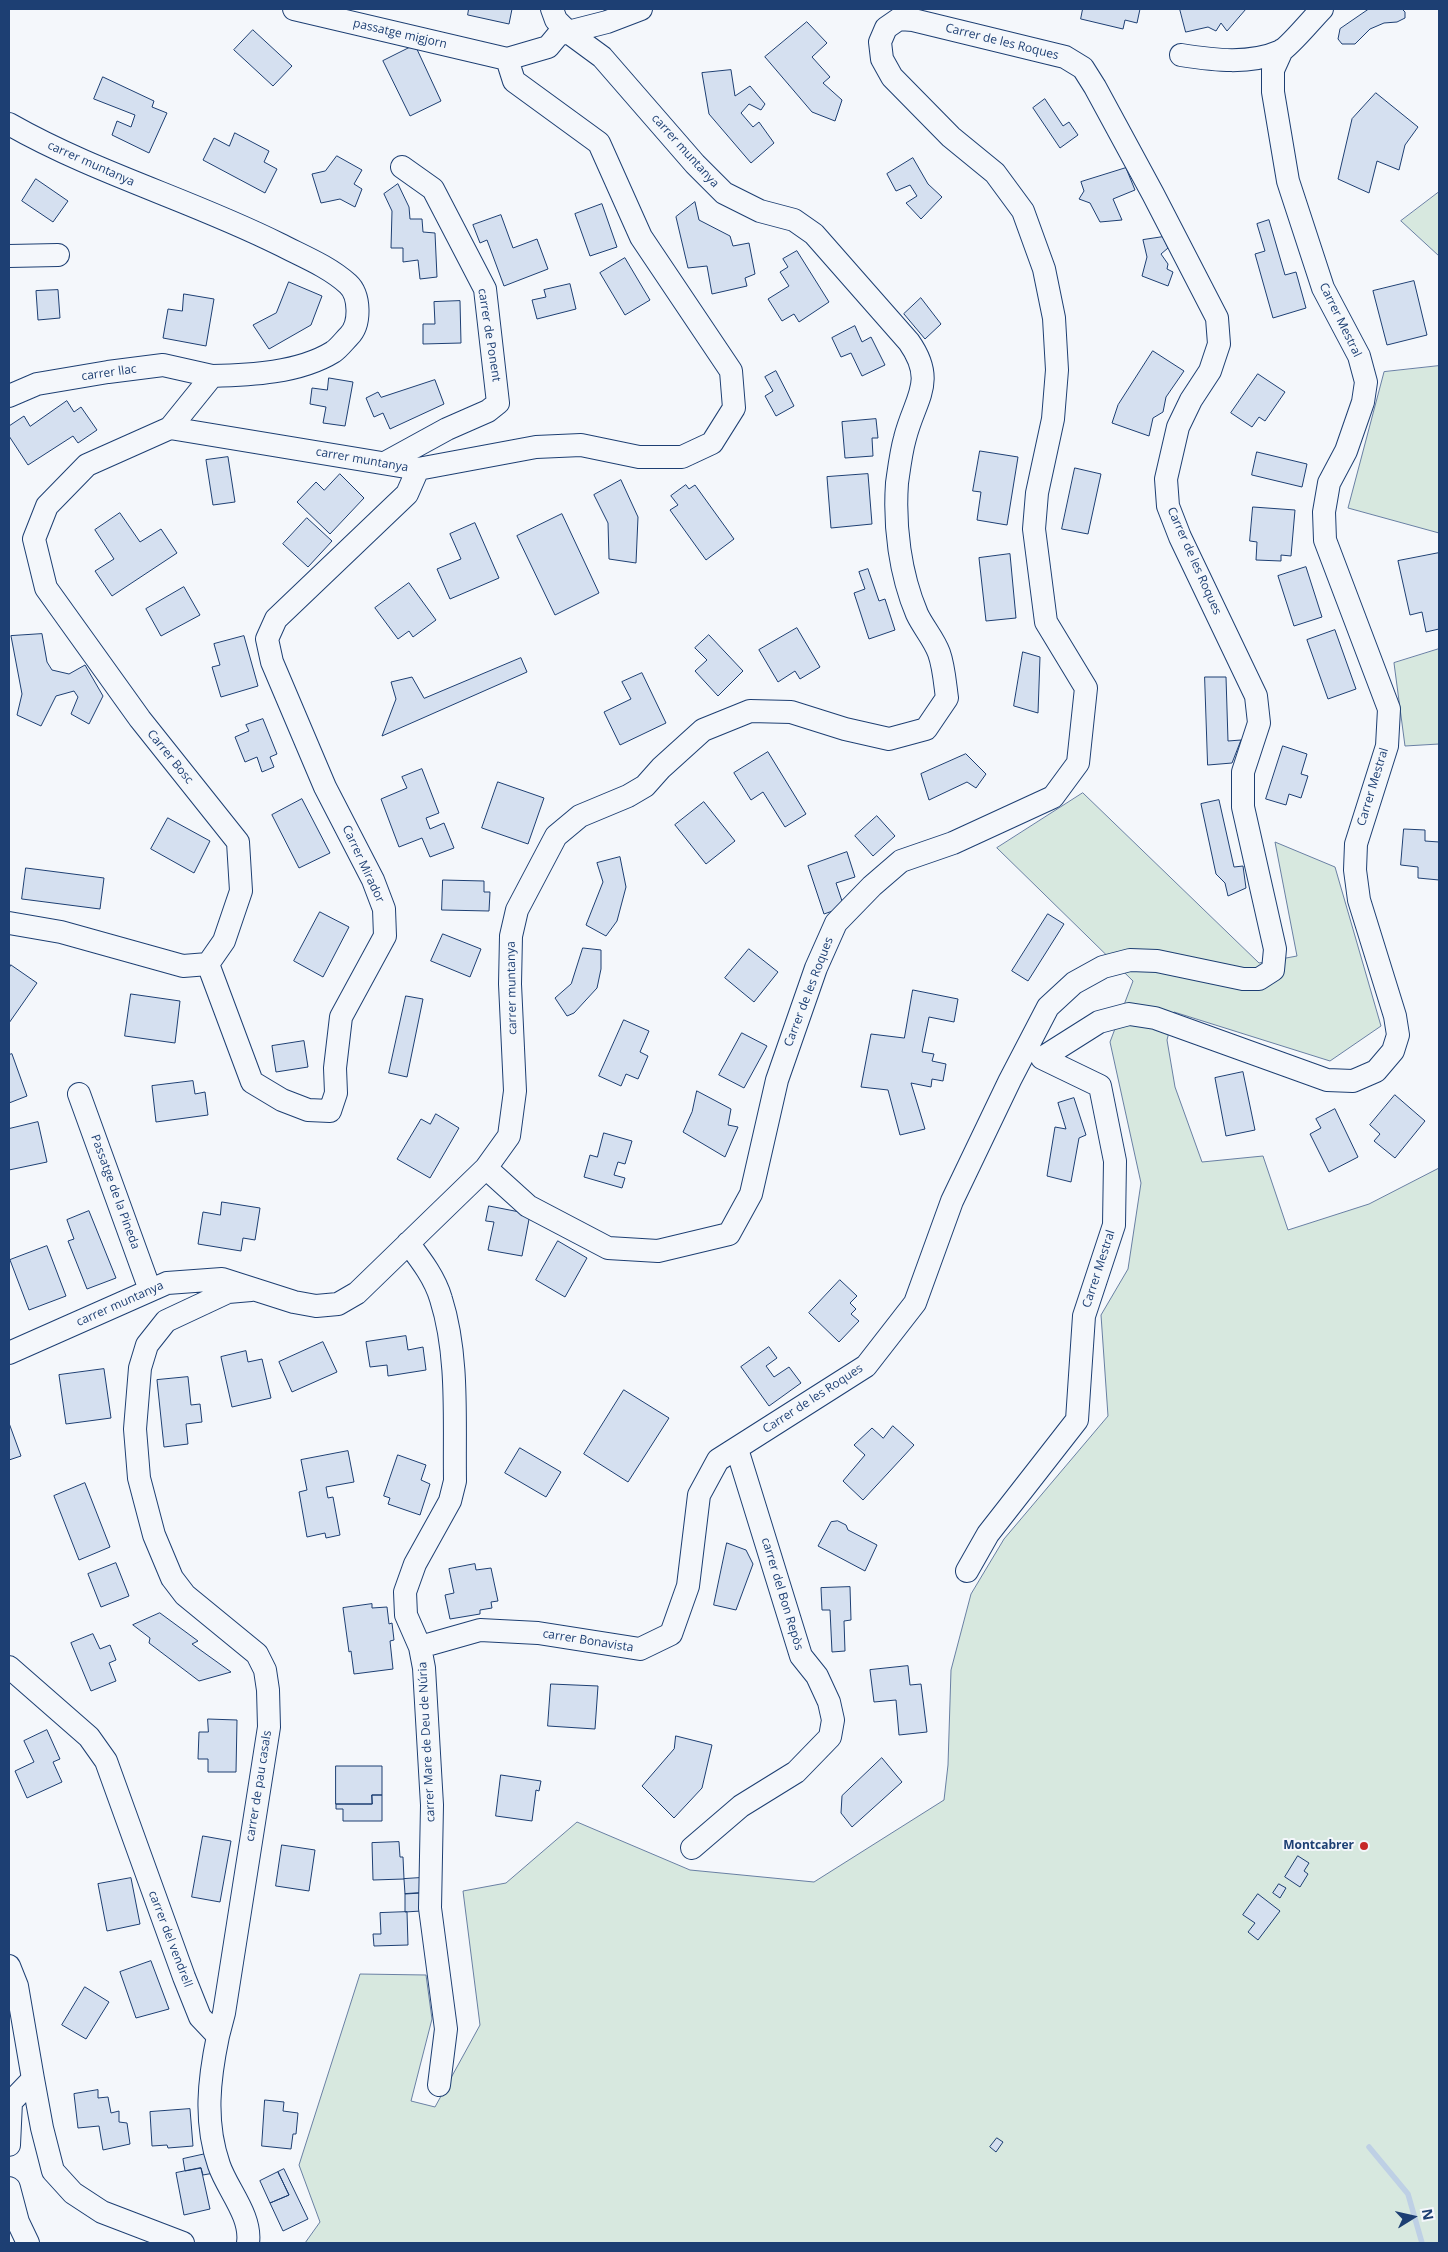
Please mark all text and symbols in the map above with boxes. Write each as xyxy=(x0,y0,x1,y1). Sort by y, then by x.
street label: passatge migjorn xyxy=(352,16,448,52)
street label: Carrer de les Roques xyxy=(944,21,1060,63)
street label: carrer muntanya xyxy=(648,111,722,191)
street label: carrer muntanya xyxy=(45,138,137,190)
street label: Carrer Mestral xyxy=(1316,280,1364,360)
street label: carrer de Ponent xyxy=(475,287,503,383)
street label: carrer llac xyxy=(81,362,137,384)
street label: carrer muntanya xyxy=(315,445,409,475)
street label: Carrer de les Roques xyxy=(1164,505,1224,617)
street label: Carrer Bosc xyxy=(144,727,196,787)
street label: Carrer Mestral xyxy=(1354,746,1392,828)
street label: Carrer Mirador xyxy=(339,823,387,905)
street label: Carrer de les Roques xyxy=(781,935,837,1049)
street label: carrer muntanya xyxy=(504,941,520,1035)
street label: Passatge de la Pineda xyxy=(88,1133,142,1251)
street label: Carrer Mestral xyxy=(1080,1228,1118,1310)
street label: carrer muntanya xyxy=(74,1278,166,1330)
street label: Carrer de les Roques xyxy=(760,1361,866,1437)
street label: carrer del Bon Repòs xyxy=(758,1536,806,1652)
street label: carrer Bonavista xyxy=(542,1627,634,1655)
street label: carrer Mare de Deu de Núria xyxy=(416,1661,438,1823)
street label: carrer de pau casals xyxy=(243,1729,275,1843)
place label: Montcabrer xyxy=(1283,1839,1354,1853)
marker: Montcabrer xyxy=(1358,1840,1370,1852)
street label: carrer del vendrell xyxy=(145,1889,195,1989)
north arrow xyxy=(1388,2192,1438,2242)
text: N xyxy=(1418,2207,1439,2222)

